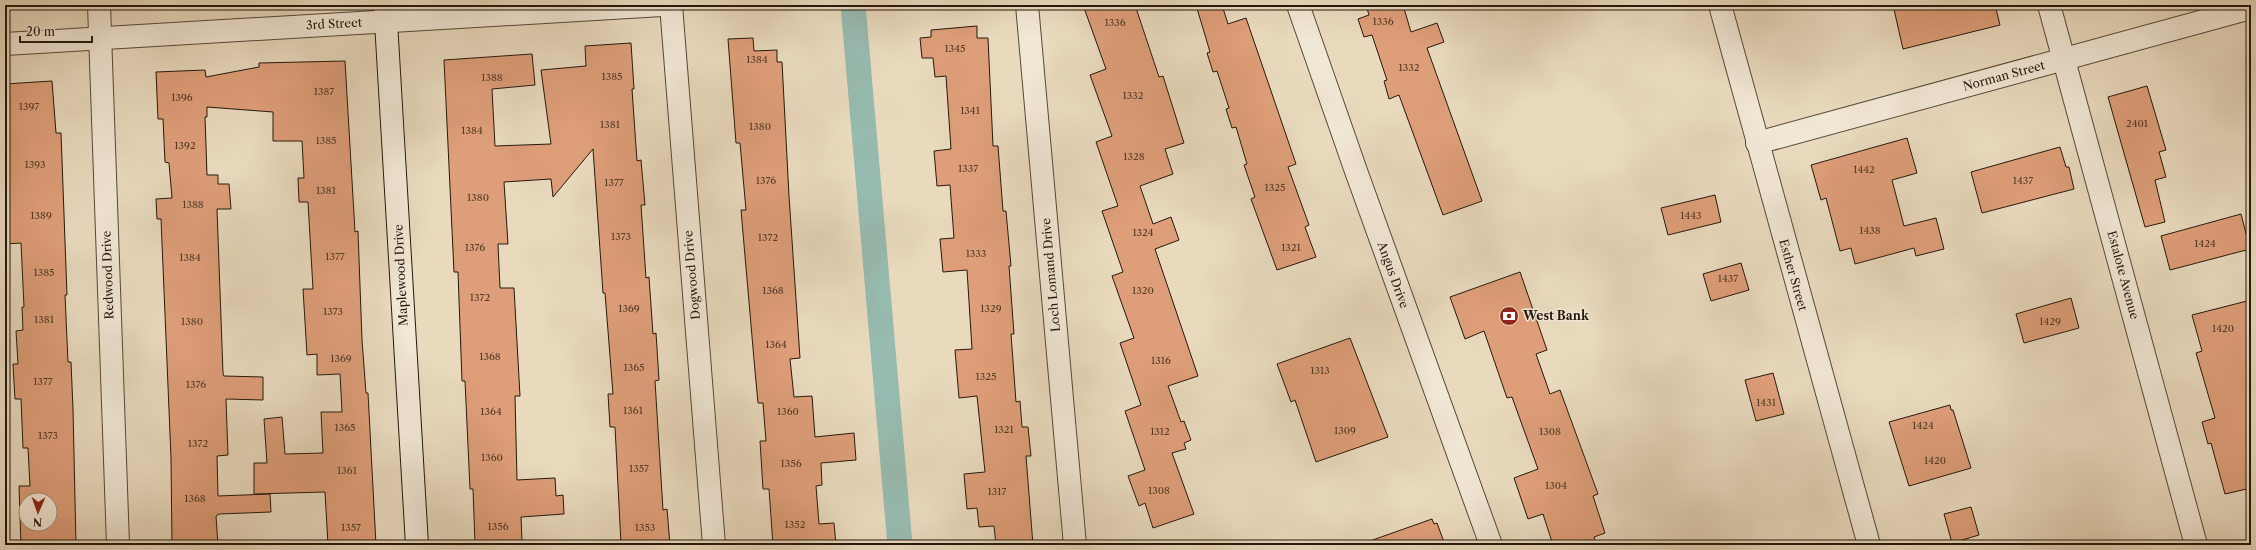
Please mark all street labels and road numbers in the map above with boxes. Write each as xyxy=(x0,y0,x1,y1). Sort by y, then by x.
street label: 3rd Street xyxy=(306,15,363,32)
street label: Norman Street xyxy=(1961,57,2047,94)
street label: Loch Lomand Drive xyxy=(1038,217,1063,333)
street label: Maplewood Drive xyxy=(390,223,411,326)
street label: Estalote Avenue xyxy=(2104,229,2143,321)
street label: Redwood Drive xyxy=(98,230,117,320)
street label: Dogwood Drive xyxy=(680,230,703,320)
street label: Esther Street xyxy=(1776,237,1811,313)
street label: Angus Drive xyxy=(1374,239,1413,310)

